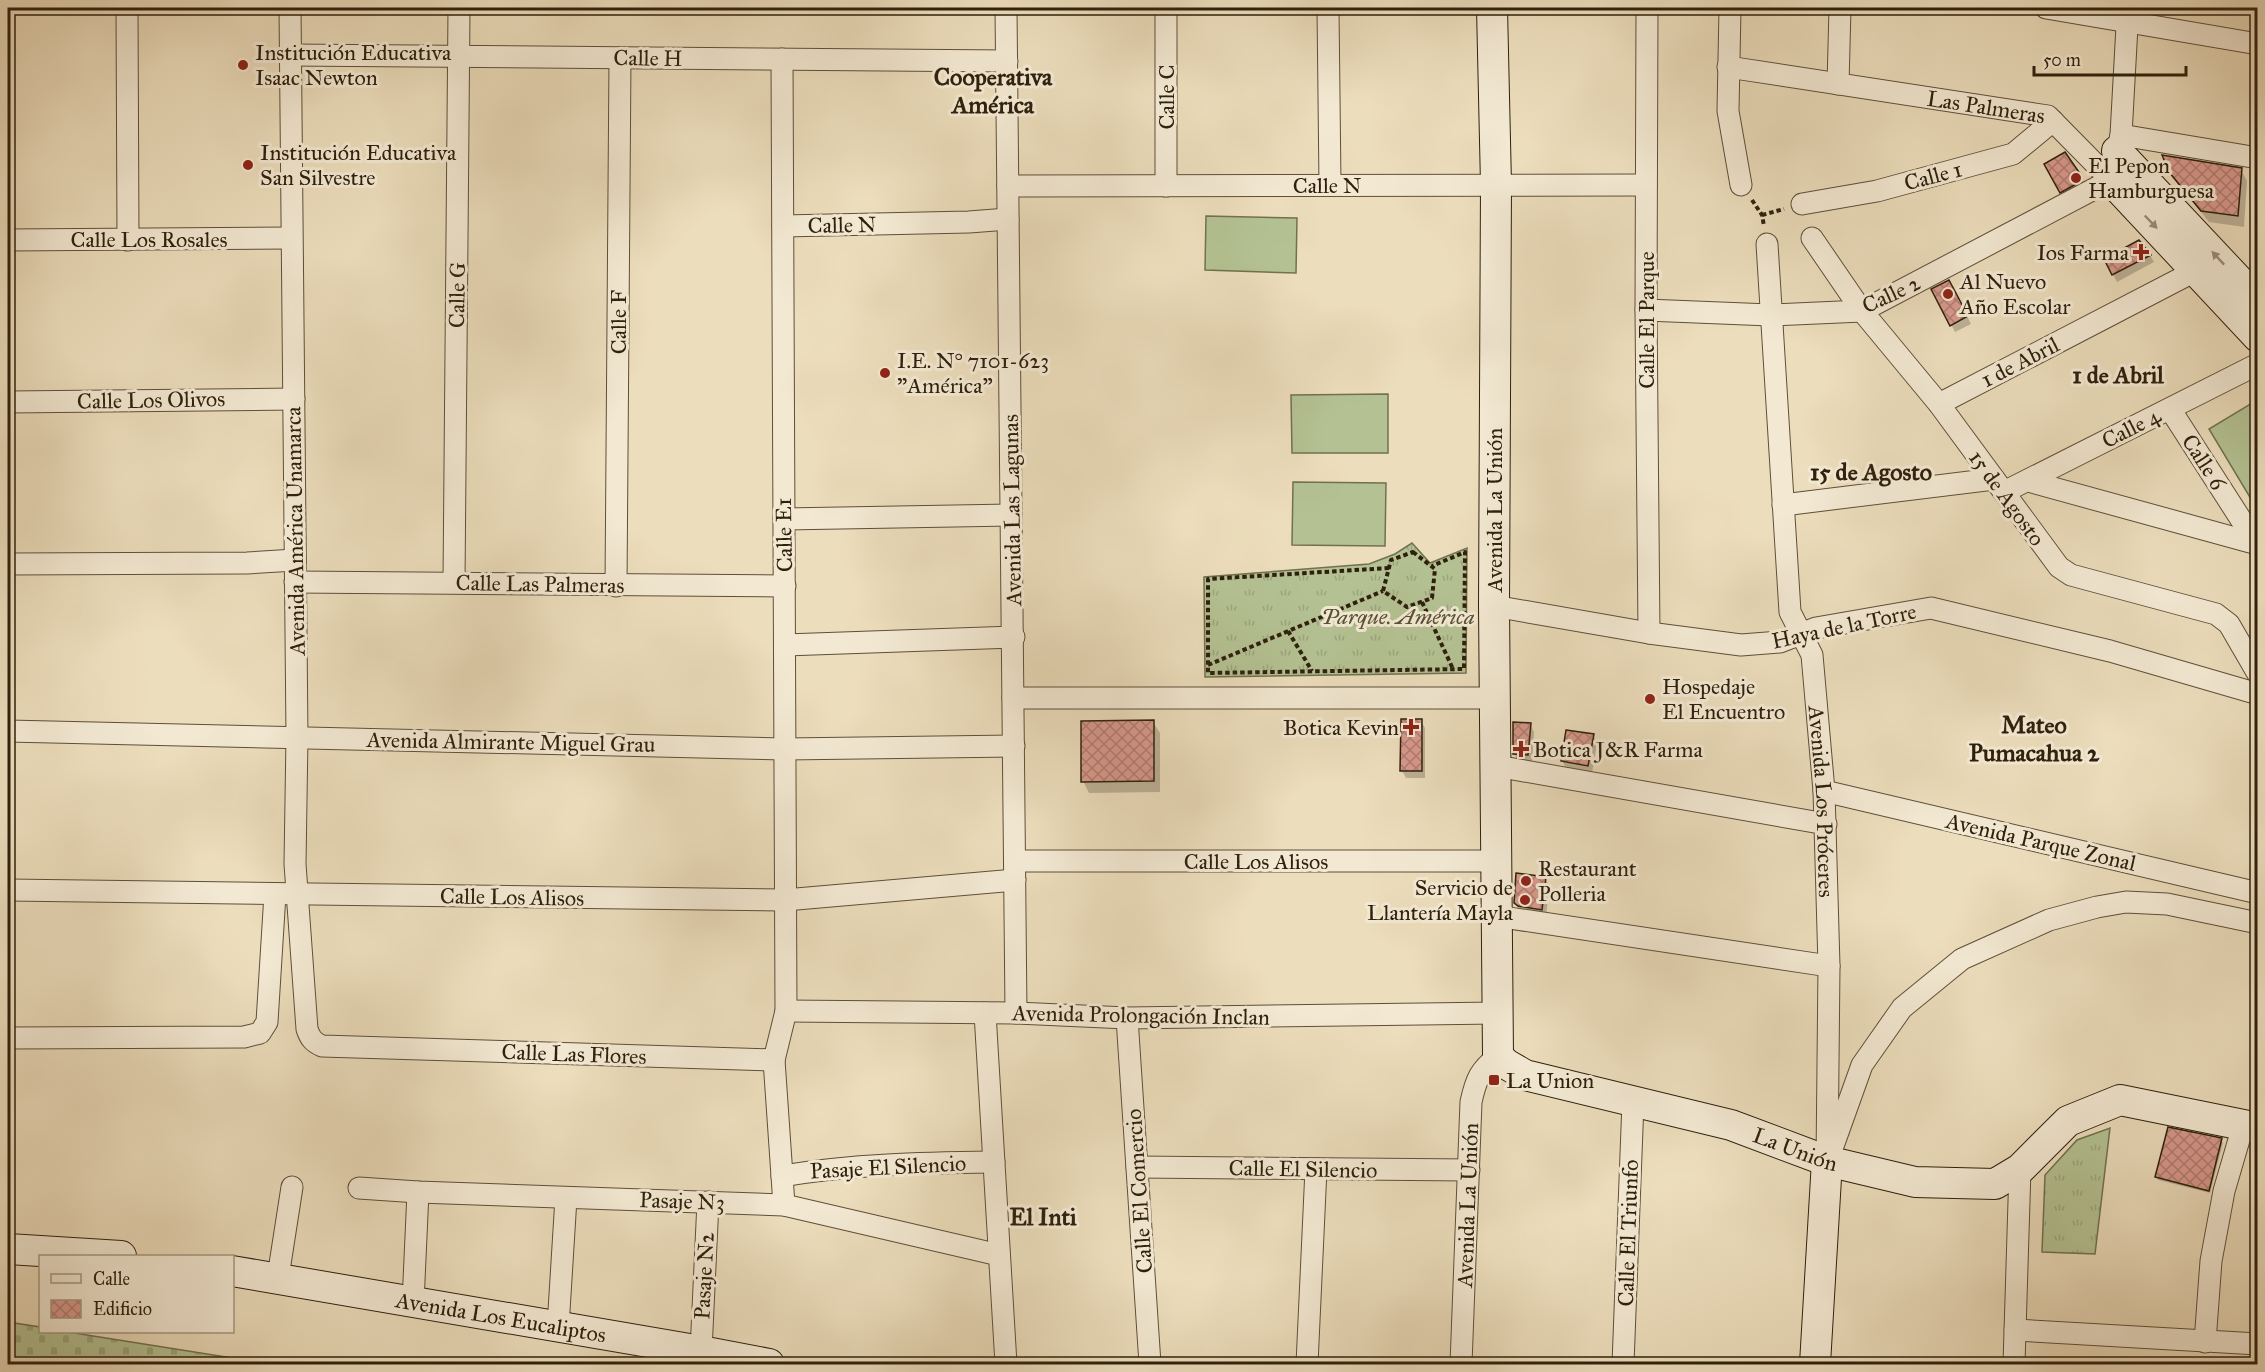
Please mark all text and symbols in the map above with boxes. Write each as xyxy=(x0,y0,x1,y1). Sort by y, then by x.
place label: Institución Educativa Isaac Newton xyxy=(255,39,452,91)
scale bar xyxy=(2034,39,2186,77)
street label: Calle H xyxy=(613,44,683,72)
text: 50 m xyxy=(2043,49,2081,71)
marker: Institución Educativa Isaac Newton xyxy=(236,58,250,72)
district label: Cooperativa América xyxy=(934,62,1053,120)
street label: Calle C xyxy=(1153,64,1180,130)
street label: Las Palmeras xyxy=(1925,84,2047,129)
place label: Institución Educativa San Silvestre xyxy=(260,139,457,191)
place label: El Pepon Hamburguesa xyxy=(2088,152,2215,204)
street label: Calle 1 xyxy=(1901,155,1965,197)
marker: Institución Educativa San Silvestre xyxy=(241,158,255,172)
marker: El Pepon Hamburguesa xyxy=(2069,171,2083,185)
street label: Calle N xyxy=(1293,172,1362,199)
street label: Calle N xyxy=(807,211,877,239)
one-way arrow xyxy=(2144,215,2158,229)
street label: Calle Los Rosales xyxy=(70,226,228,253)
place label: Ios Farma xyxy=(2037,239,2130,266)
marker: Ios Farma xyxy=(2134,245,2148,259)
street label: Calle El Parque xyxy=(1633,251,1660,389)
one-way arrow xyxy=(2211,251,2225,265)
street label: Calle G xyxy=(443,262,471,328)
place label: Al Nuevo Año Escolar xyxy=(1959,268,2071,320)
street label: Calle 2 xyxy=(1858,269,1924,319)
marker: Al Nuevo Año Escolar xyxy=(1941,287,1955,301)
street label: Calle F xyxy=(605,290,632,354)
street label: 1 de Abril xyxy=(1976,331,2064,393)
place label: I.E. N° 7101-623 "América" xyxy=(897,347,1049,399)
district label: 1 de Abril xyxy=(2072,360,2164,390)
marker: I.E. N° 7101-623 "América" xyxy=(878,366,892,380)
street label: Calle Los Olivos xyxy=(77,385,225,415)
street label: Calle 4 xyxy=(2097,402,2166,454)
street label: Avenida América Unamarca xyxy=(279,406,311,657)
street label: Avenida Las Lagunas xyxy=(997,414,1027,607)
street label: Avenida La Unión xyxy=(1481,428,1508,593)
street label: Calle 6 xyxy=(2176,429,2232,496)
street label: 15 de Agosto xyxy=(1963,445,2051,551)
district label: 15 de Agosto xyxy=(1810,457,1932,487)
street label: Calle E1 xyxy=(770,498,798,572)
street label: Calle Las Palmeras xyxy=(455,569,625,599)
street label: Haya de la Torre xyxy=(1769,597,1919,655)
park label: Parque. América xyxy=(1321,603,1475,630)
place label: Hospedaje El Encuentro xyxy=(1662,673,1785,725)
marker: Hospedaje El Encuentro xyxy=(1643,692,1657,706)
street label: Avenida Los Próceres xyxy=(1803,703,1841,898)
district label: Mateo Pumacahua 2 xyxy=(1969,710,2100,768)
place label: Botica Kevin xyxy=(1283,714,1399,741)
marker: Botica Kevin xyxy=(1404,720,1418,734)
street label: Avenida Almirante Miguel Grau xyxy=(365,726,656,758)
place label: Botica J&R Farma xyxy=(1533,736,1703,763)
marker: Botica J&R Farma xyxy=(1514,742,1528,756)
street label: Avenida Parque Zonal xyxy=(1942,807,2139,877)
street label: Calle Los Alisos xyxy=(1184,848,1328,875)
place label: Restaurant Polleria xyxy=(1538,855,1637,907)
place label: Servicio de Llantería Mayla xyxy=(1367,874,1514,926)
marker: Restaurant Polleria xyxy=(1519,874,1533,888)
street label: Calle Los Alisos xyxy=(440,882,584,912)
marker: Servicio de Llantería Mayla xyxy=(1518,893,1532,907)
street label: Avenida Prolongación Inclan xyxy=(1011,999,1270,1031)
street label: Calle Las Flores xyxy=(501,1038,647,1070)
place label: La Union xyxy=(1506,1067,1594,1094)
marker: La Union xyxy=(1487,1073,1501,1087)
street label: Calle El Comercio xyxy=(1120,1108,1158,1274)
street label: La Unión xyxy=(1749,1121,1840,1177)
street label: Avenida La Unión xyxy=(1450,1122,1484,1289)
street label: Pasaje El Silencio xyxy=(809,1149,967,1185)
street label: Calle El Silencio xyxy=(1228,1154,1378,1184)
street label: Calle El Triunfo xyxy=(1612,1159,1644,1307)
street label: Pasaje N3 xyxy=(639,1186,725,1216)
district label: El Inti xyxy=(1009,1202,1077,1232)
street label: Pasaje N2 xyxy=(688,1231,720,1320)
legend xyxy=(39,1255,234,1333)
text: Calle xyxy=(93,1268,130,1290)
street label: Avenida Los Eucaliptos xyxy=(393,1286,608,1348)
text: Edificio xyxy=(93,1298,152,1320)

